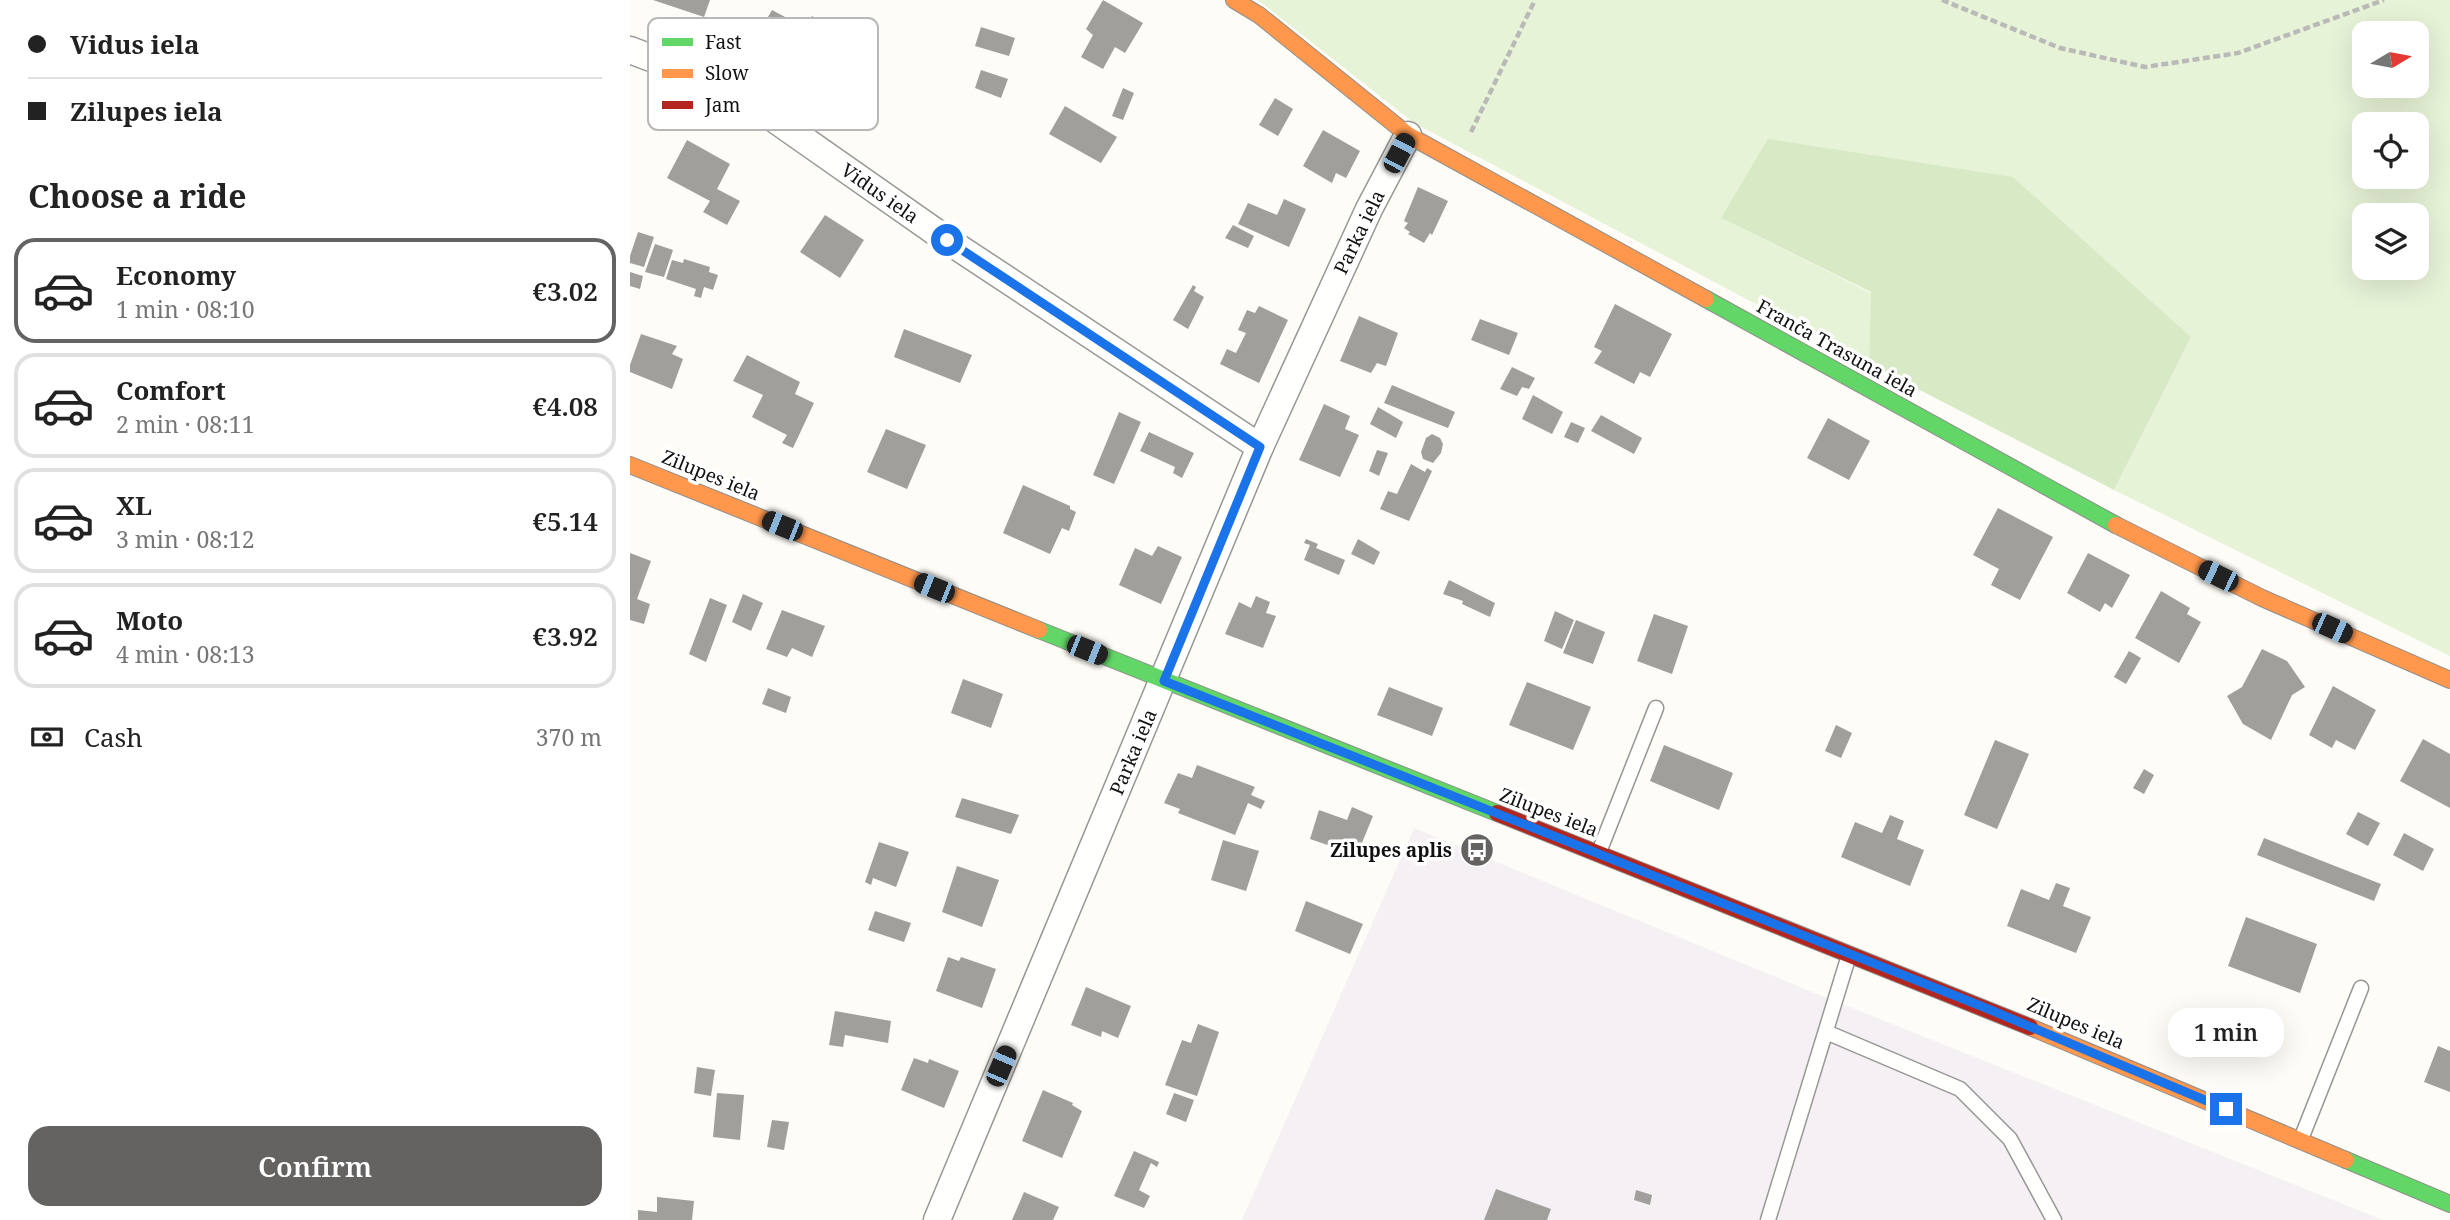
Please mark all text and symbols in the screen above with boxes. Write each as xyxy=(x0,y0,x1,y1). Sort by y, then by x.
legend xyxy=(648,18,878,130)
north arrow xyxy=(2352,21,2429,98)
map controls xyxy=(2352,21,2429,280)
text: Vidus iela xyxy=(70,26,200,62)
text: Fast xyxy=(705,29,742,55)
text: Slow xyxy=(705,60,749,86)
text: Jam xyxy=(704,92,740,118)
text: Zilupes iela xyxy=(70,93,223,129)
button: locate xyxy=(2352,112,2429,189)
car xyxy=(1380,130,1419,176)
street label: Vidus iela xyxy=(836,157,924,229)
text: Choose a ride xyxy=(28,174,247,217)
street label: Parka iela xyxy=(1327,186,1391,278)
button: layers xyxy=(2352,203,2429,280)
route start xyxy=(931,224,963,256)
text: Economy xyxy=(116,257,236,293)
icon: car xyxy=(32,259,95,322)
text: €3.02 xyxy=(532,273,598,309)
text: 1 min · 08:10 xyxy=(116,293,254,325)
street label: Franča Trasuna iela xyxy=(1752,293,1922,403)
text: Comfort xyxy=(116,372,226,408)
icon: car xyxy=(32,374,95,437)
text: €4.08 xyxy=(532,388,598,424)
text: 2 min · 08:11 xyxy=(116,408,254,440)
street label: Zilupes iela xyxy=(658,444,764,506)
text: XL xyxy=(116,487,152,523)
icon: car xyxy=(32,489,95,552)
text: €5.14 xyxy=(532,503,598,539)
car xyxy=(759,508,806,544)
text: 3 min · 08:12 xyxy=(116,523,254,555)
car xyxy=(2195,557,2242,595)
car xyxy=(911,570,958,606)
text: Moto xyxy=(116,602,183,638)
icon: car xyxy=(32,604,95,667)
car xyxy=(2309,610,2356,646)
text: €3.92 xyxy=(532,618,598,654)
car xyxy=(1064,632,1111,668)
text: 4 min · 08:13 xyxy=(116,638,254,670)
street label: Parka iela xyxy=(1103,705,1163,799)
icon: cash xyxy=(28,718,66,756)
text: Cash xyxy=(84,719,143,755)
text: 370 m xyxy=(536,721,602,753)
street label: Zilupes iela xyxy=(1496,781,1602,843)
bus stop icon: Zilupes aplis xyxy=(1458,831,1496,869)
place label: Zilupes aplis xyxy=(1330,837,1452,863)
street label: Zilupes iela xyxy=(2023,991,2129,1055)
callout: 1 min xyxy=(2168,1007,2284,1056)
text: 1 min xyxy=(2194,1016,2258,1048)
car xyxy=(984,1043,1019,1089)
route end xyxy=(2210,1093,2242,1125)
button: Confirm xyxy=(28,1126,602,1206)

